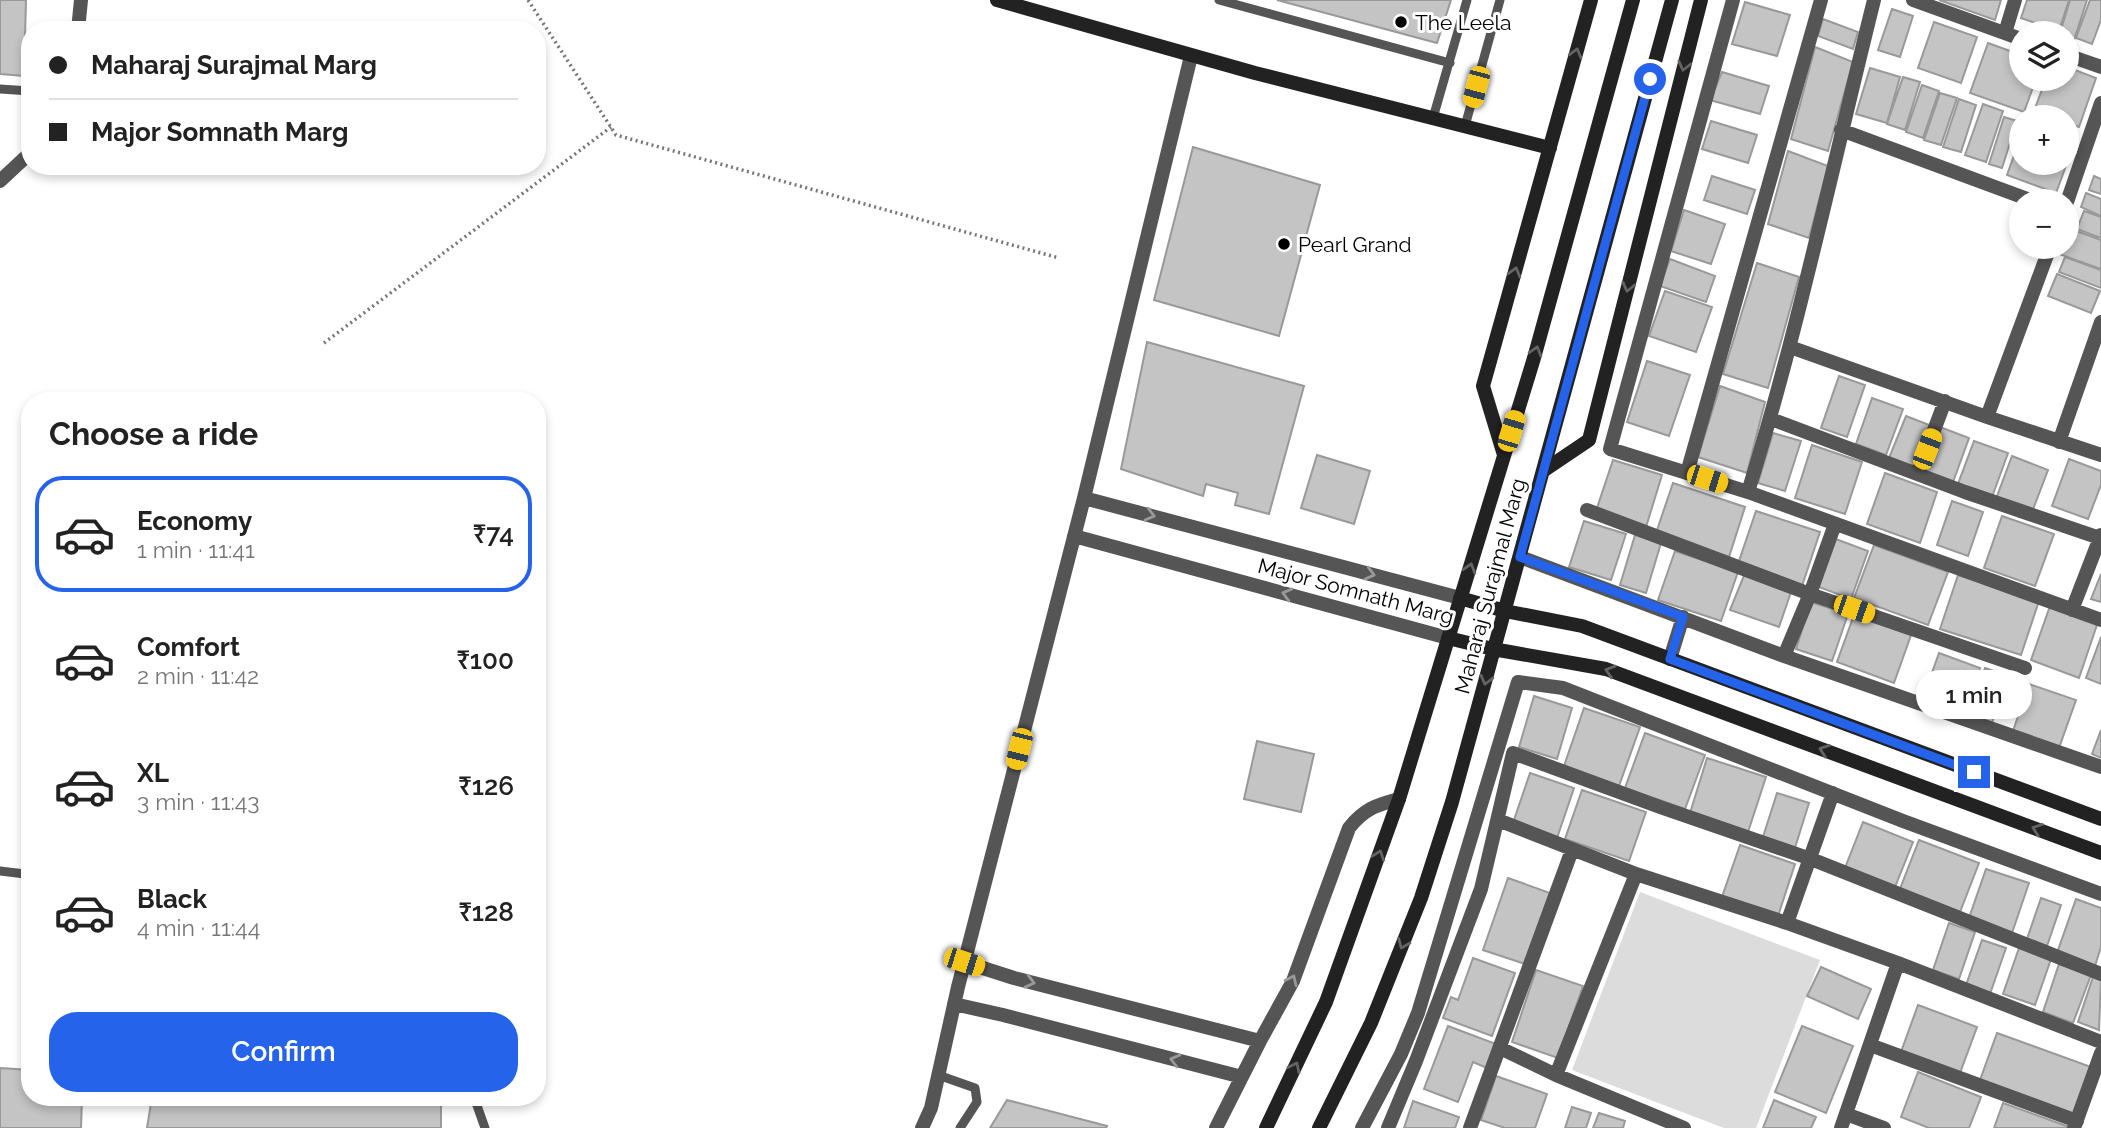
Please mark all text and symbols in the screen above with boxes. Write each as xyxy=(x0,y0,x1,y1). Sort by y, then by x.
place label: The Leela xyxy=(1415,10,1512,35)
marker: The Leela xyxy=(1393,14,1409,30)
map controls xyxy=(2009,21,2079,259)
button: layers xyxy=(2009,21,2079,91)
one-way arrow xyxy=(1568,47,1583,59)
text: Maharaj Surajmal Marg xyxy=(91,50,377,80)
one-way arrow xyxy=(1678,60,1692,72)
route start xyxy=(1634,63,1666,95)
car xyxy=(1461,64,1492,110)
button: + xyxy=(2009,105,2079,175)
text: Major Somnath Marg xyxy=(91,117,349,147)
button: − xyxy=(2009,189,2079,259)
place label: Pearl Grand xyxy=(1298,232,1412,257)
marker: Pearl Grand xyxy=(1276,236,1292,252)
one-way arrow xyxy=(1506,266,1521,278)
one-way arrow xyxy=(1622,280,1636,292)
one-way arrow xyxy=(1527,345,1542,357)
car xyxy=(1495,408,1528,454)
text: Choose a ride xyxy=(49,415,258,452)
car xyxy=(1910,426,1945,472)
car xyxy=(1684,463,1731,495)
street label: Maharaj Surajmal Marg xyxy=(1449,476,1531,696)
icon: car xyxy=(53,503,116,566)
text: Economy xyxy=(137,506,252,536)
one-way arrow xyxy=(1144,507,1156,521)
text: ₹74 xyxy=(473,519,514,549)
text: 1 min · 11:41 xyxy=(137,536,255,563)
street label: Major Somnath Marg xyxy=(1255,553,1457,629)
one-way arrow xyxy=(1461,562,1476,574)
one-way arrow xyxy=(1364,565,1376,580)
one-way arrow xyxy=(1281,588,1293,602)
car xyxy=(1831,592,1878,626)
icon: car xyxy=(53,629,116,692)
text: Comfort xyxy=(137,632,240,662)
text: ₹100 xyxy=(456,645,514,675)
text: 2 min · 11:42 xyxy=(137,662,259,689)
one-way arrow xyxy=(1605,665,1617,680)
callout: 1 min xyxy=(1916,670,2032,720)
one-way arrow xyxy=(1480,674,1494,686)
text: 1 min xyxy=(1945,681,2003,708)
car xyxy=(1004,726,1035,772)
one-way arrow xyxy=(1818,744,1830,758)
icon: car xyxy=(53,755,116,818)
route end xyxy=(1958,756,1990,788)
text: XL xyxy=(137,758,169,788)
text: ₹126 xyxy=(458,771,514,801)
text: 3 min · 11:43 xyxy=(137,788,260,815)
one-way arrow xyxy=(2032,823,2044,837)
one-way arrow xyxy=(1371,850,1385,862)
icon: car xyxy=(53,881,116,944)
text: Black xyxy=(137,884,207,914)
text: ₹128 xyxy=(458,897,514,927)
text: 4 min · 11:44 xyxy=(137,914,260,941)
one-way arrow xyxy=(1397,937,1411,949)
car xyxy=(941,946,988,978)
one-way arrow xyxy=(1023,974,1035,988)
one-way arrow xyxy=(1284,975,1298,987)
button: Confirm xyxy=(49,1012,518,1092)
one-way arrow xyxy=(1170,1054,1182,1068)
one-way arrow xyxy=(1287,1061,1301,1074)

